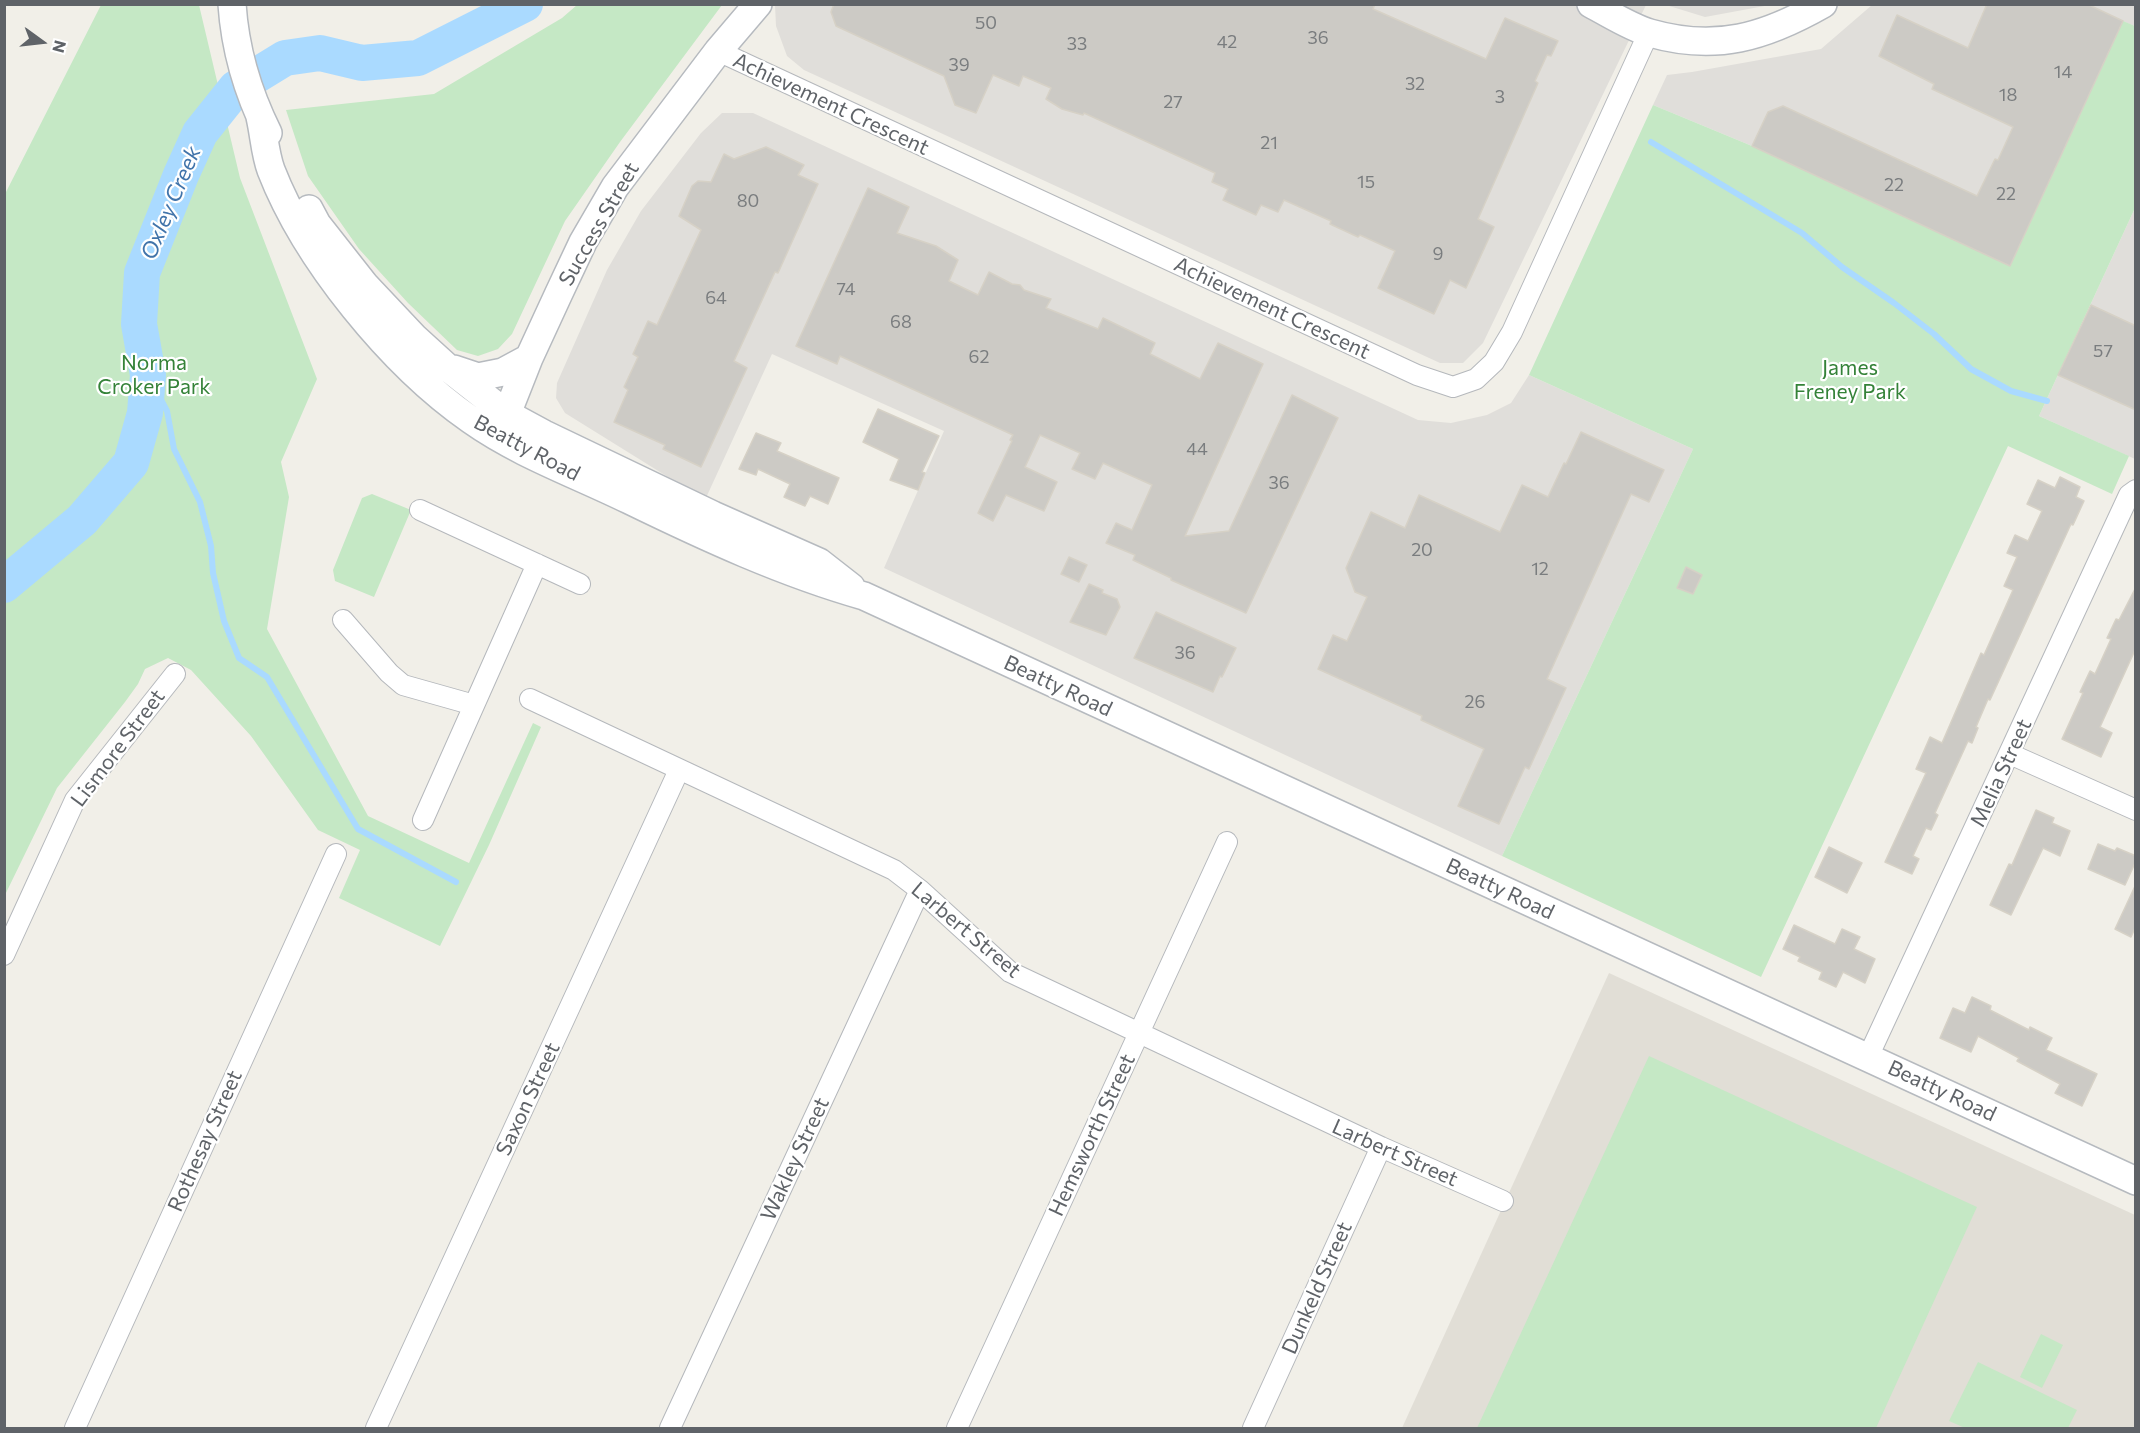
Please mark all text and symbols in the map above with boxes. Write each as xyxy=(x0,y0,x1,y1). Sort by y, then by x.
north arrow xyxy=(12,12,72,72)
house number: 50 xyxy=(975,12,997,34)
house number: 36 xyxy=(1307,27,1329,49)
house number: 42 xyxy=(1217,31,1237,53)
house number: 33 xyxy=(1067,33,1087,55)
text: N xyxy=(49,39,71,55)
street label: Achievement Crescent xyxy=(729,48,933,160)
house number: 39 xyxy=(948,54,970,76)
house number: 14 xyxy=(2054,61,2072,83)
house number: 32 xyxy=(1405,73,1425,95)
house number: 18 xyxy=(1999,84,2017,106)
house number: 3 xyxy=(1495,86,1505,108)
house number: 27 xyxy=(1163,91,1183,113)
house number: 21 xyxy=(1260,132,1278,154)
water label: Oxley Creek xyxy=(135,142,207,264)
street label: Success Street xyxy=(554,158,644,290)
house number: 15 xyxy=(1357,171,1375,193)
house number: 22 xyxy=(1884,174,1904,196)
house number: 22 xyxy=(1996,183,2016,205)
house number: 80 xyxy=(737,190,759,212)
house number: 9 xyxy=(1433,243,1443,265)
street label: Achievement Crescent xyxy=(1170,252,1374,364)
house number: 74 xyxy=(836,278,856,300)
house number: 64 xyxy=(705,287,727,309)
house number: 68 xyxy=(890,311,912,333)
house number: 57 xyxy=(2093,340,2113,362)
house number: 62 xyxy=(969,346,989,368)
park label: Norma Croker Park xyxy=(97,350,211,400)
park label: James Freney Park xyxy=(1794,355,1906,405)
street label: Beatty Road xyxy=(470,409,584,487)
house number: 44 xyxy=(1186,438,1208,460)
house number: 36 xyxy=(1268,472,1290,494)
house number: 20 xyxy=(1411,539,1433,561)
house number: 12 xyxy=(1531,558,1549,580)
house number: 36 xyxy=(1174,642,1196,664)
street label: Beatty Road xyxy=(1000,650,1116,722)
street label: Lismore Street xyxy=(66,684,170,812)
house number: 26 xyxy=(1465,691,1485,713)
street label: Melia Street xyxy=(1965,715,2037,831)
street label: Beatty Road xyxy=(1442,853,1558,925)
street label: Larbert Street xyxy=(906,877,1026,983)
street label: Saxon Street xyxy=(491,1038,565,1160)
street label: Hemsworth Street xyxy=(1043,1050,1141,1220)
street label: Beatty Road xyxy=(1884,1055,2000,1127)
street label: Rothesay Street xyxy=(163,1066,247,1216)
street label: Wakley Street xyxy=(755,1093,835,1225)
street label: Larbert Street xyxy=(1328,1114,1462,1192)
street label: Dunkeld Street xyxy=(1277,1218,1357,1358)

